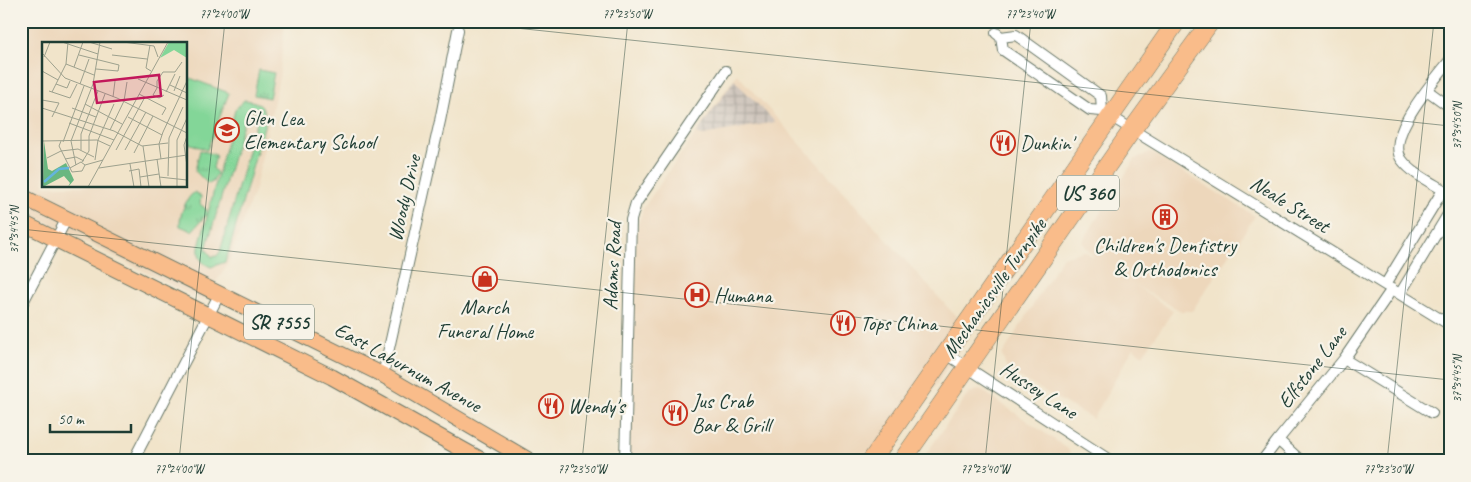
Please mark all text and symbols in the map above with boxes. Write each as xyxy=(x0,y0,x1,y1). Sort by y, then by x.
text: 77°24'00"W xyxy=(200,6,251,22)
text: 77°23'50"W xyxy=(603,6,654,22)
text: 77°23'40"W xyxy=(1006,6,1057,22)
inset map xyxy=(42,42,188,188)
text: 37°34'50"N xyxy=(1449,101,1465,150)
place label: Glen Lea Elementary School xyxy=(244,105,379,155)
school or university icon: Glen Lea Elementary School xyxy=(214,117,240,143)
restaurant icon: Dunkin' xyxy=(990,130,1016,156)
place label: Dunkin' xyxy=(1020,130,1077,156)
street label: Woody Drive xyxy=(381,150,427,244)
street label: Neale Street xyxy=(1245,169,1336,240)
road number: US 360 xyxy=(1057,176,1119,210)
building icon: Children's Dentistry & Orthodonics xyxy=(1152,204,1178,230)
text: 37°34'45"N xyxy=(6,205,22,254)
street label: Mechanicsville Turnpike xyxy=(936,212,1052,363)
street label: Adams Road xyxy=(597,217,627,311)
place label: Children's Dentistry & Orthodonics xyxy=(1094,232,1238,282)
shop icon: March Funeral Home xyxy=(472,266,498,292)
hospital icon: Humana xyxy=(684,282,710,308)
place label: Humana xyxy=(714,282,774,308)
place label: March Funeral Home xyxy=(437,294,534,344)
road number: SR 7555 xyxy=(244,304,314,340)
restaurant icon: Tops China xyxy=(830,310,856,336)
place label: Tops China xyxy=(860,310,939,336)
street label: East Laburnum Avenue xyxy=(330,316,488,419)
street label: Elfstone Lane xyxy=(1272,319,1354,413)
text: 37°34'45"N xyxy=(1449,354,1465,403)
street label: Hussey Lane xyxy=(996,355,1084,426)
place label: Jus Crab Bar & Grill xyxy=(691,388,774,438)
restaurant icon: Wendy's xyxy=(538,393,564,419)
place label: Wendy's xyxy=(568,393,626,419)
restaurant icon: Jus Crab Bar & Grill xyxy=(662,400,688,426)
scale bar xyxy=(50,402,131,434)
text: 50 m xyxy=(58,410,85,429)
text: 77°24'00"W xyxy=(155,461,206,477)
text: 77°23'50"W xyxy=(558,461,609,477)
text: 77°23'40"W xyxy=(961,461,1012,477)
text: 77°23'30"W xyxy=(1364,461,1415,477)

